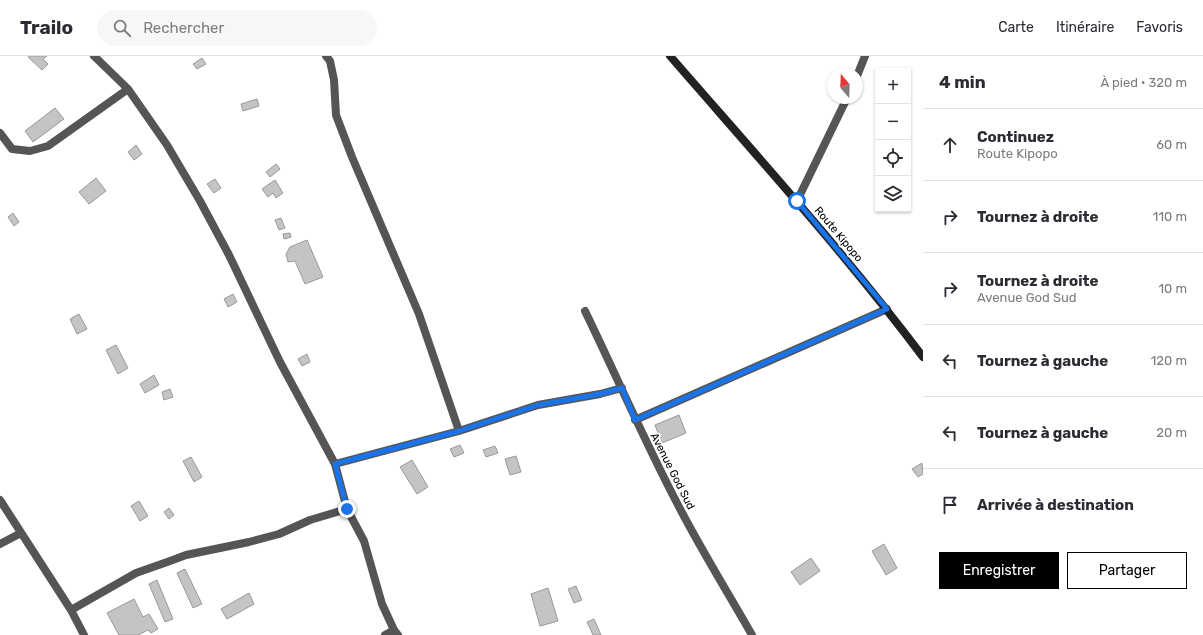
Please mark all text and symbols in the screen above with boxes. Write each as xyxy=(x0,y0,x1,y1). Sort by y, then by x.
search box xyxy=(97,10,377,46)
text: Trailo xyxy=(20,16,73,39)
icon: search xyxy=(111,17,133,39)
text: Rechercher xyxy=(143,19,224,37)
text: Carte xyxy=(998,19,1034,36)
text: Itinéraire xyxy=(1056,19,1114,36)
text: Favoris xyxy=(1136,19,1183,36)
north arrow xyxy=(827,68,863,104)
map controls xyxy=(875,68,911,212)
button: + xyxy=(875,68,911,104)
text: 4 min xyxy=(939,72,986,92)
text: À pied · 320 m xyxy=(1100,75,1187,90)
button: − xyxy=(875,104,911,140)
text: Continuez xyxy=(977,128,1054,146)
icon: ahead xyxy=(939,134,961,156)
text: 60 m xyxy=(1156,137,1187,152)
button: locate xyxy=(875,140,911,176)
text: Route Kipopo xyxy=(977,146,1058,161)
button: layers xyxy=(875,176,911,212)
route start xyxy=(788,192,806,210)
street label: Route Kipopo xyxy=(812,204,866,265)
icon: right xyxy=(939,206,961,228)
text: Tournez à droite xyxy=(977,208,1098,226)
text: 110 m xyxy=(1153,209,1187,224)
text: Tournez à droite xyxy=(977,272,1098,290)
icon: right xyxy=(939,278,961,300)
text: 10 m xyxy=(1158,281,1187,296)
text: Avenue God Sud xyxy=(977,290,1077,305)
icon: left xyxy=(939,350,961,372)
text: Tournez à gauche xyxy=(977,352,1108,370)
text: 120 m xyxy=(1151,353,1187,368)
icon: left xyxy=(939,422,961,444)
text: Tournez à gauche xyxy=(977,424,1108,442)
text: 20 m xyxy=(1156,425,1187,440)
street label: Avenue God Sud xyxy=(648,431,697,512)
icon: arrive xyxy=(939,494,961,516)
text: Arrivée à destination xyxy=(977,496,1134,514)
route end xyxy=(338,500,356,518)
button: Enregistrer xyxy=(939,552,1059,589)
button: Partager xyxy=(1067,552,1187,589)

